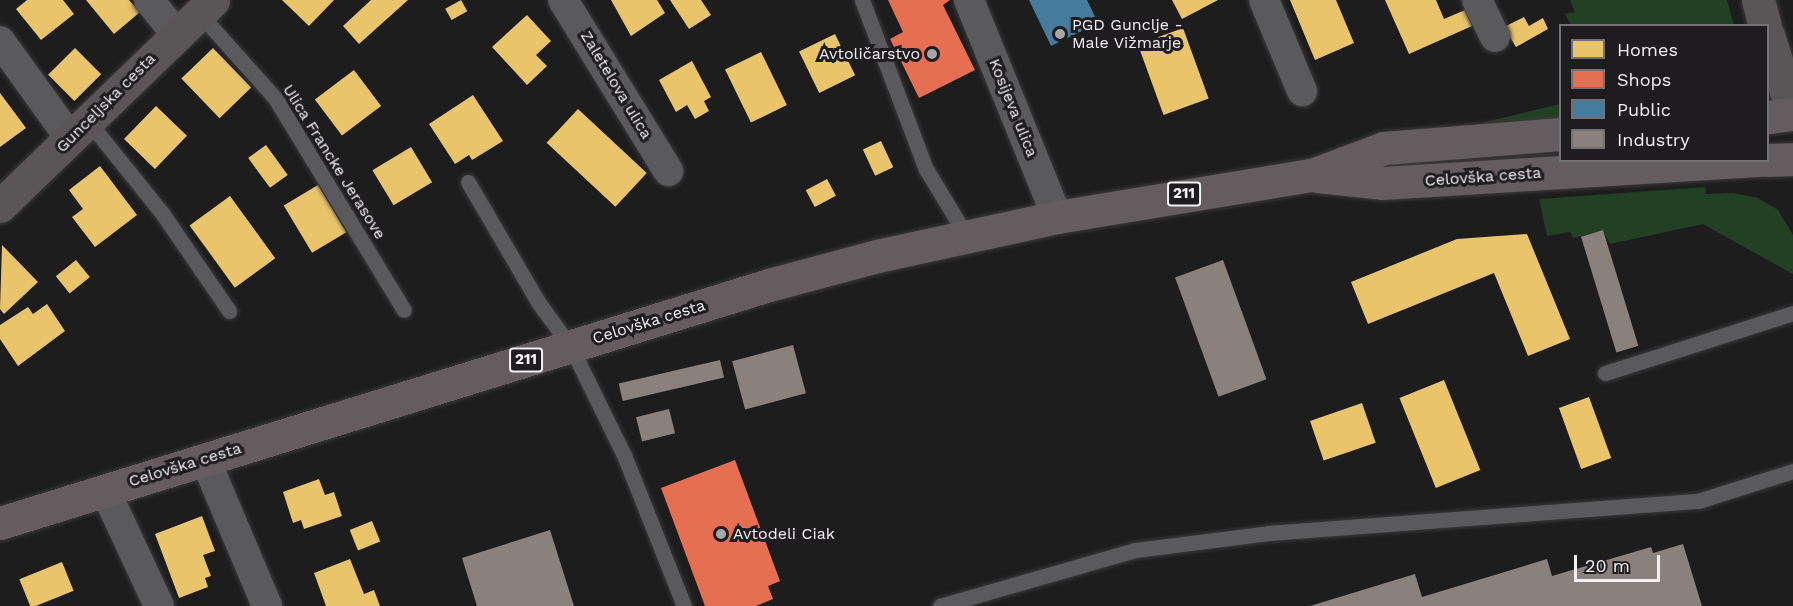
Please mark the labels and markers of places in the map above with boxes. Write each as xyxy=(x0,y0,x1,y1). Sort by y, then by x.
place label: PGD Gunclje - Male Vižmarje xyxy=(1072,15,1183,53)
marker: PGD Gunclje - Male Vižmarje xyxy=(1053,27,1067,41)
place label: Avtoličarstvo xyxy=(819,44,920,64)
marker: Avtoličarstvo xyxy=(925,47,939,61)
place label: Avtodeli Ciak xyxy=(733,524,835,544)
marker: Avtodeli Ciak xyxy=(714,527,728,541)

